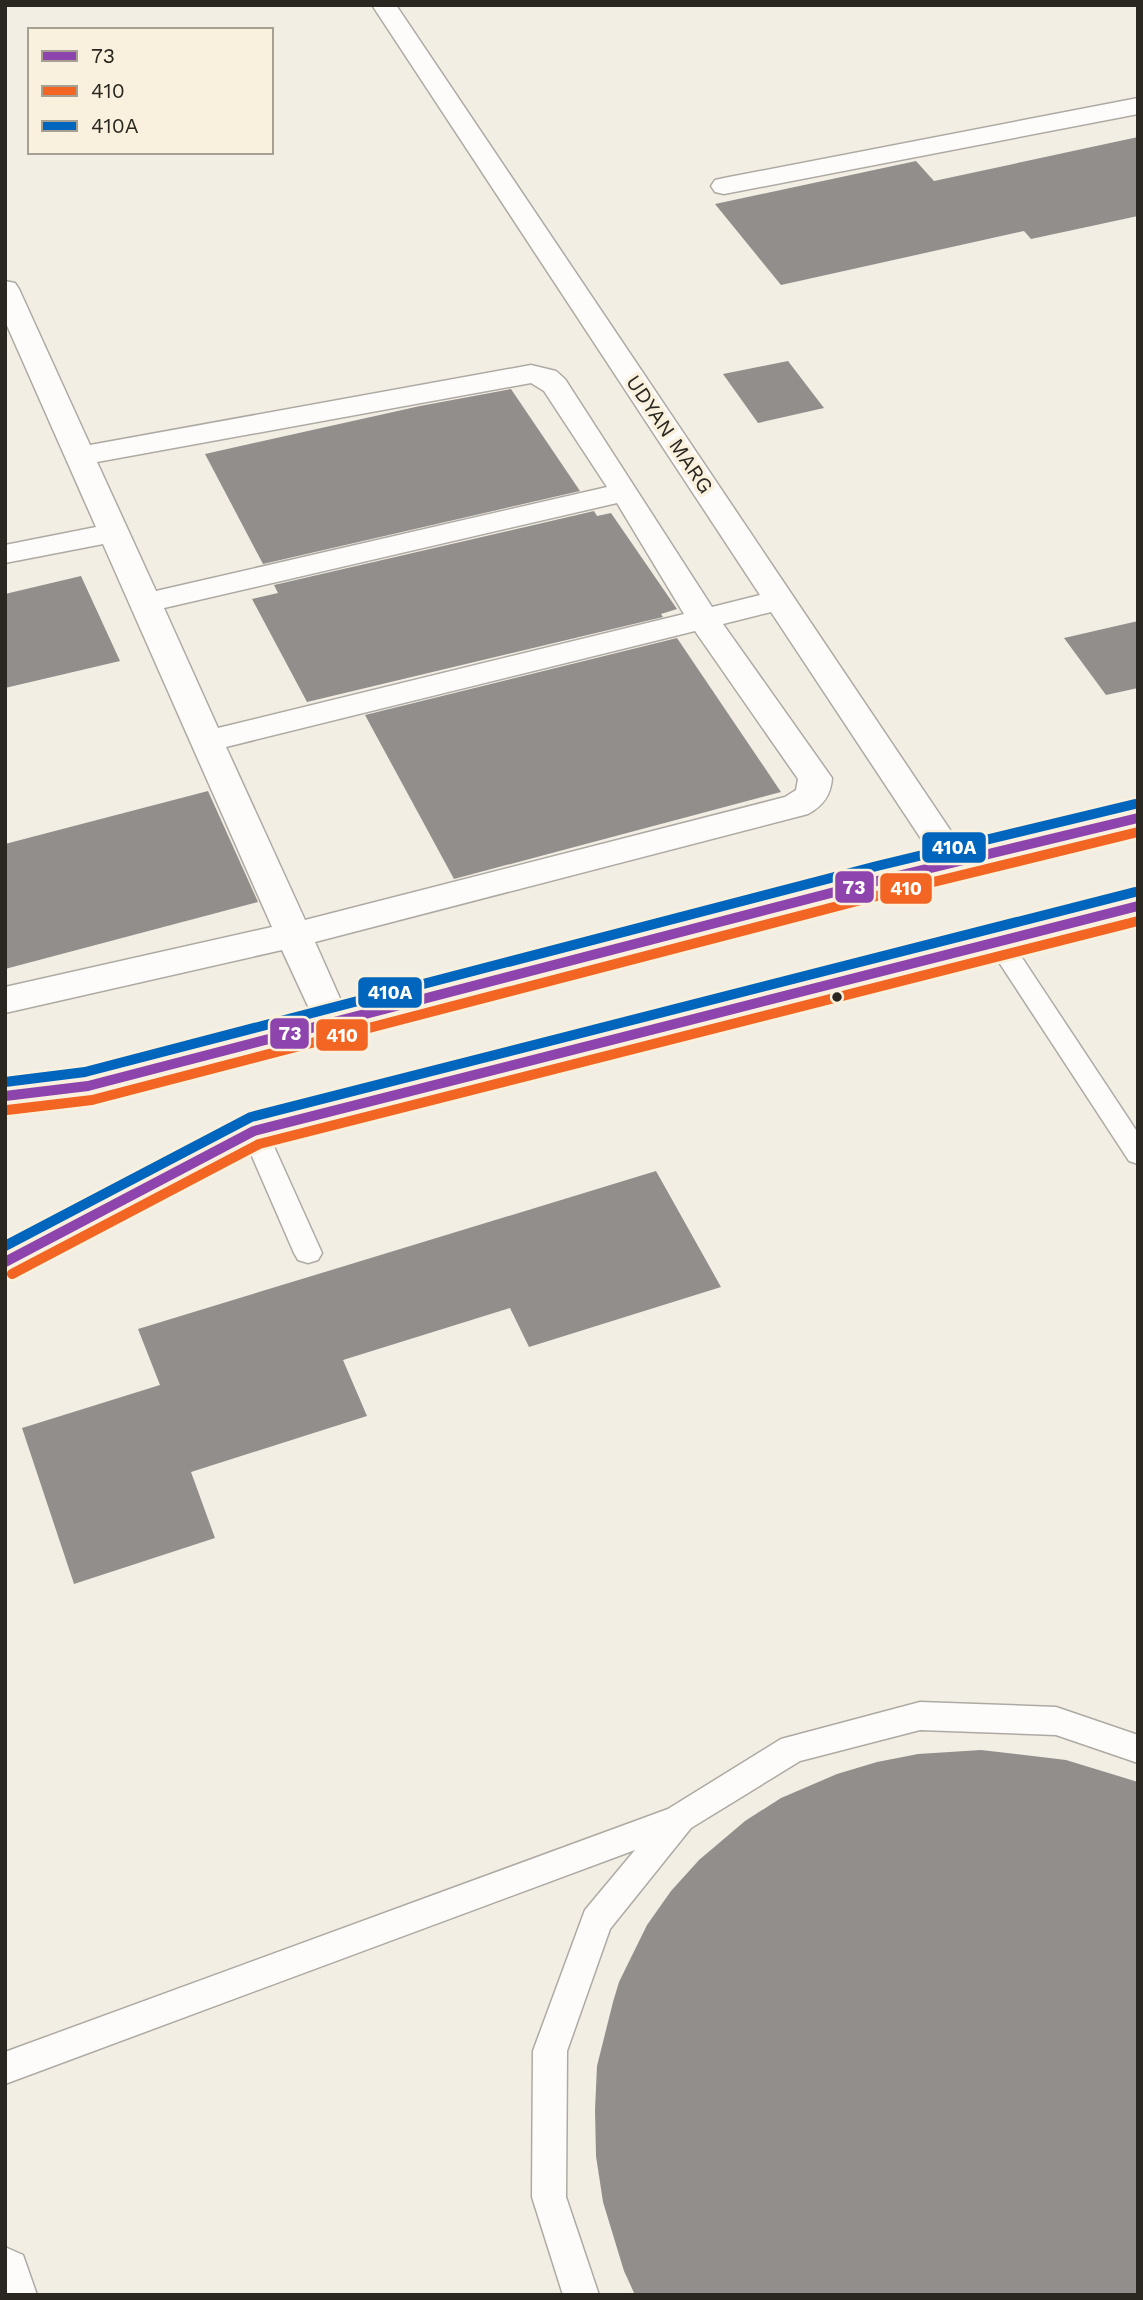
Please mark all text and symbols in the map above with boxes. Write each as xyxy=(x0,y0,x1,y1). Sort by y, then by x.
legend xyxy=(28,28,273,154)
text: 73 xyxy=(91,43,115,68)
text: 410 xyxy=(91,78,125,103)
text: 410A xyxy=(91,113,139,138)
street label: UDYAN MARG xyxy=(621,370,719,498)
line badge: 410A xyxy=(921,831,987,864)
text: 410A xyxy=(932,836,977,859)
line badge: 73 xyxy=(834,870,875,904)
line badge: 410 xyxy=(879,872,933,905)
text: 73 xyxy=(843,876,865,899)
text: 410 xyxy=(890,877,922,900)
line badge: 410A xyxy=(357,976,423,1009)
text: 410A xyxy=(368,981,413,1004)
unlabelled marker xyxy=(830,990,844,1004)
line badge: 73 xyxy=(269,1017,310,1050)
line badge: 410 xyxy=(315,1018,369,1052)
text: 73 xyxy=(279,1022,301,1045)
text: 410 xyxy=(326,1024,358,1047)

